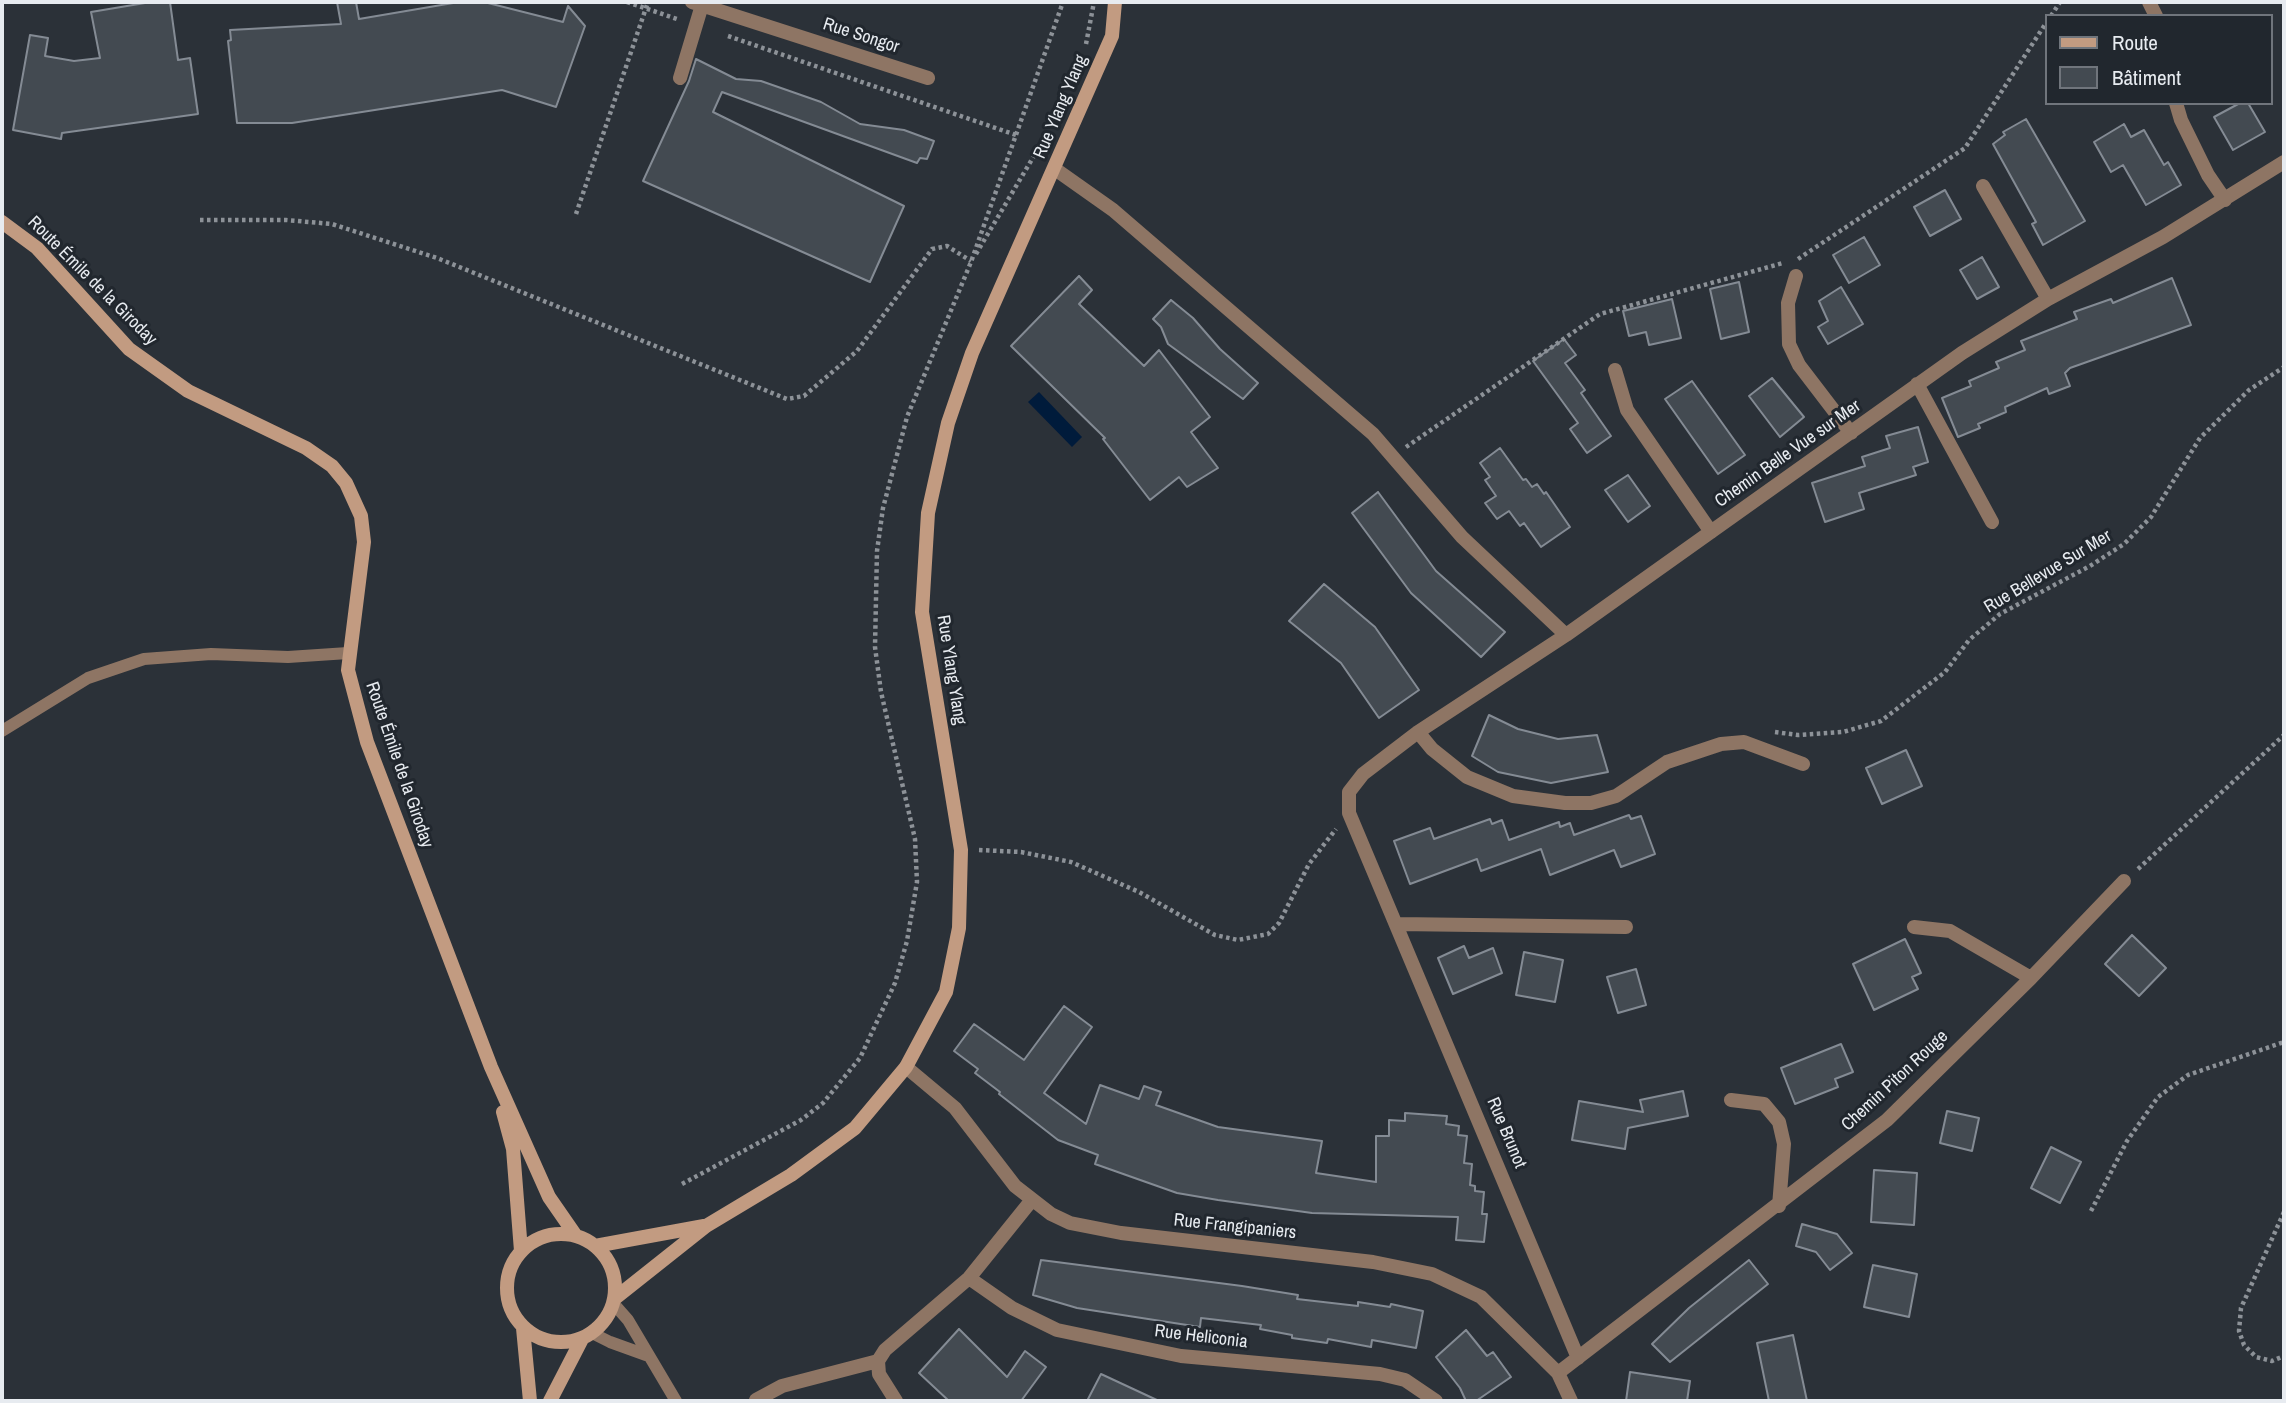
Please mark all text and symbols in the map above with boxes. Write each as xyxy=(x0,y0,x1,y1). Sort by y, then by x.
street label: Rue Songor xyxy=(820,14,902,58)
legend xyxy=(2044,14,2272,105)
text: Route xyxy=(2112,28,2158,57)
street label: Rue Ylang Ylang xyxy=(1029,52,1093,162)
text: Bâtiment xyxy=(2112,63,2181,92)
street label: Route Émile de la Giroday xyxy=(23,212,161,350)
street label: Chemin Belle Vue sur Mer xyxy=(1711,396,1865,512)
street label: Rue Bellevue Sur Mer xyxy=(1981,526,2115,618)
street label: Rue Ylang Ylang xyxy=(932,614,970,726)
street label: Route Émile de la Giroday xyxy=(360,679,438,851)
street label: Chemin Piton Rouge xyxy=(1837,1026,1953,1136)
street label: Rue Brunot xyxy=(1481,1094,1531,1172)
street label: Rue Frangipaniers xyxy=(1173,1210,1297,1244)
street label: Rue Heliconia xyxy=(1153,1321,1249,1353)

